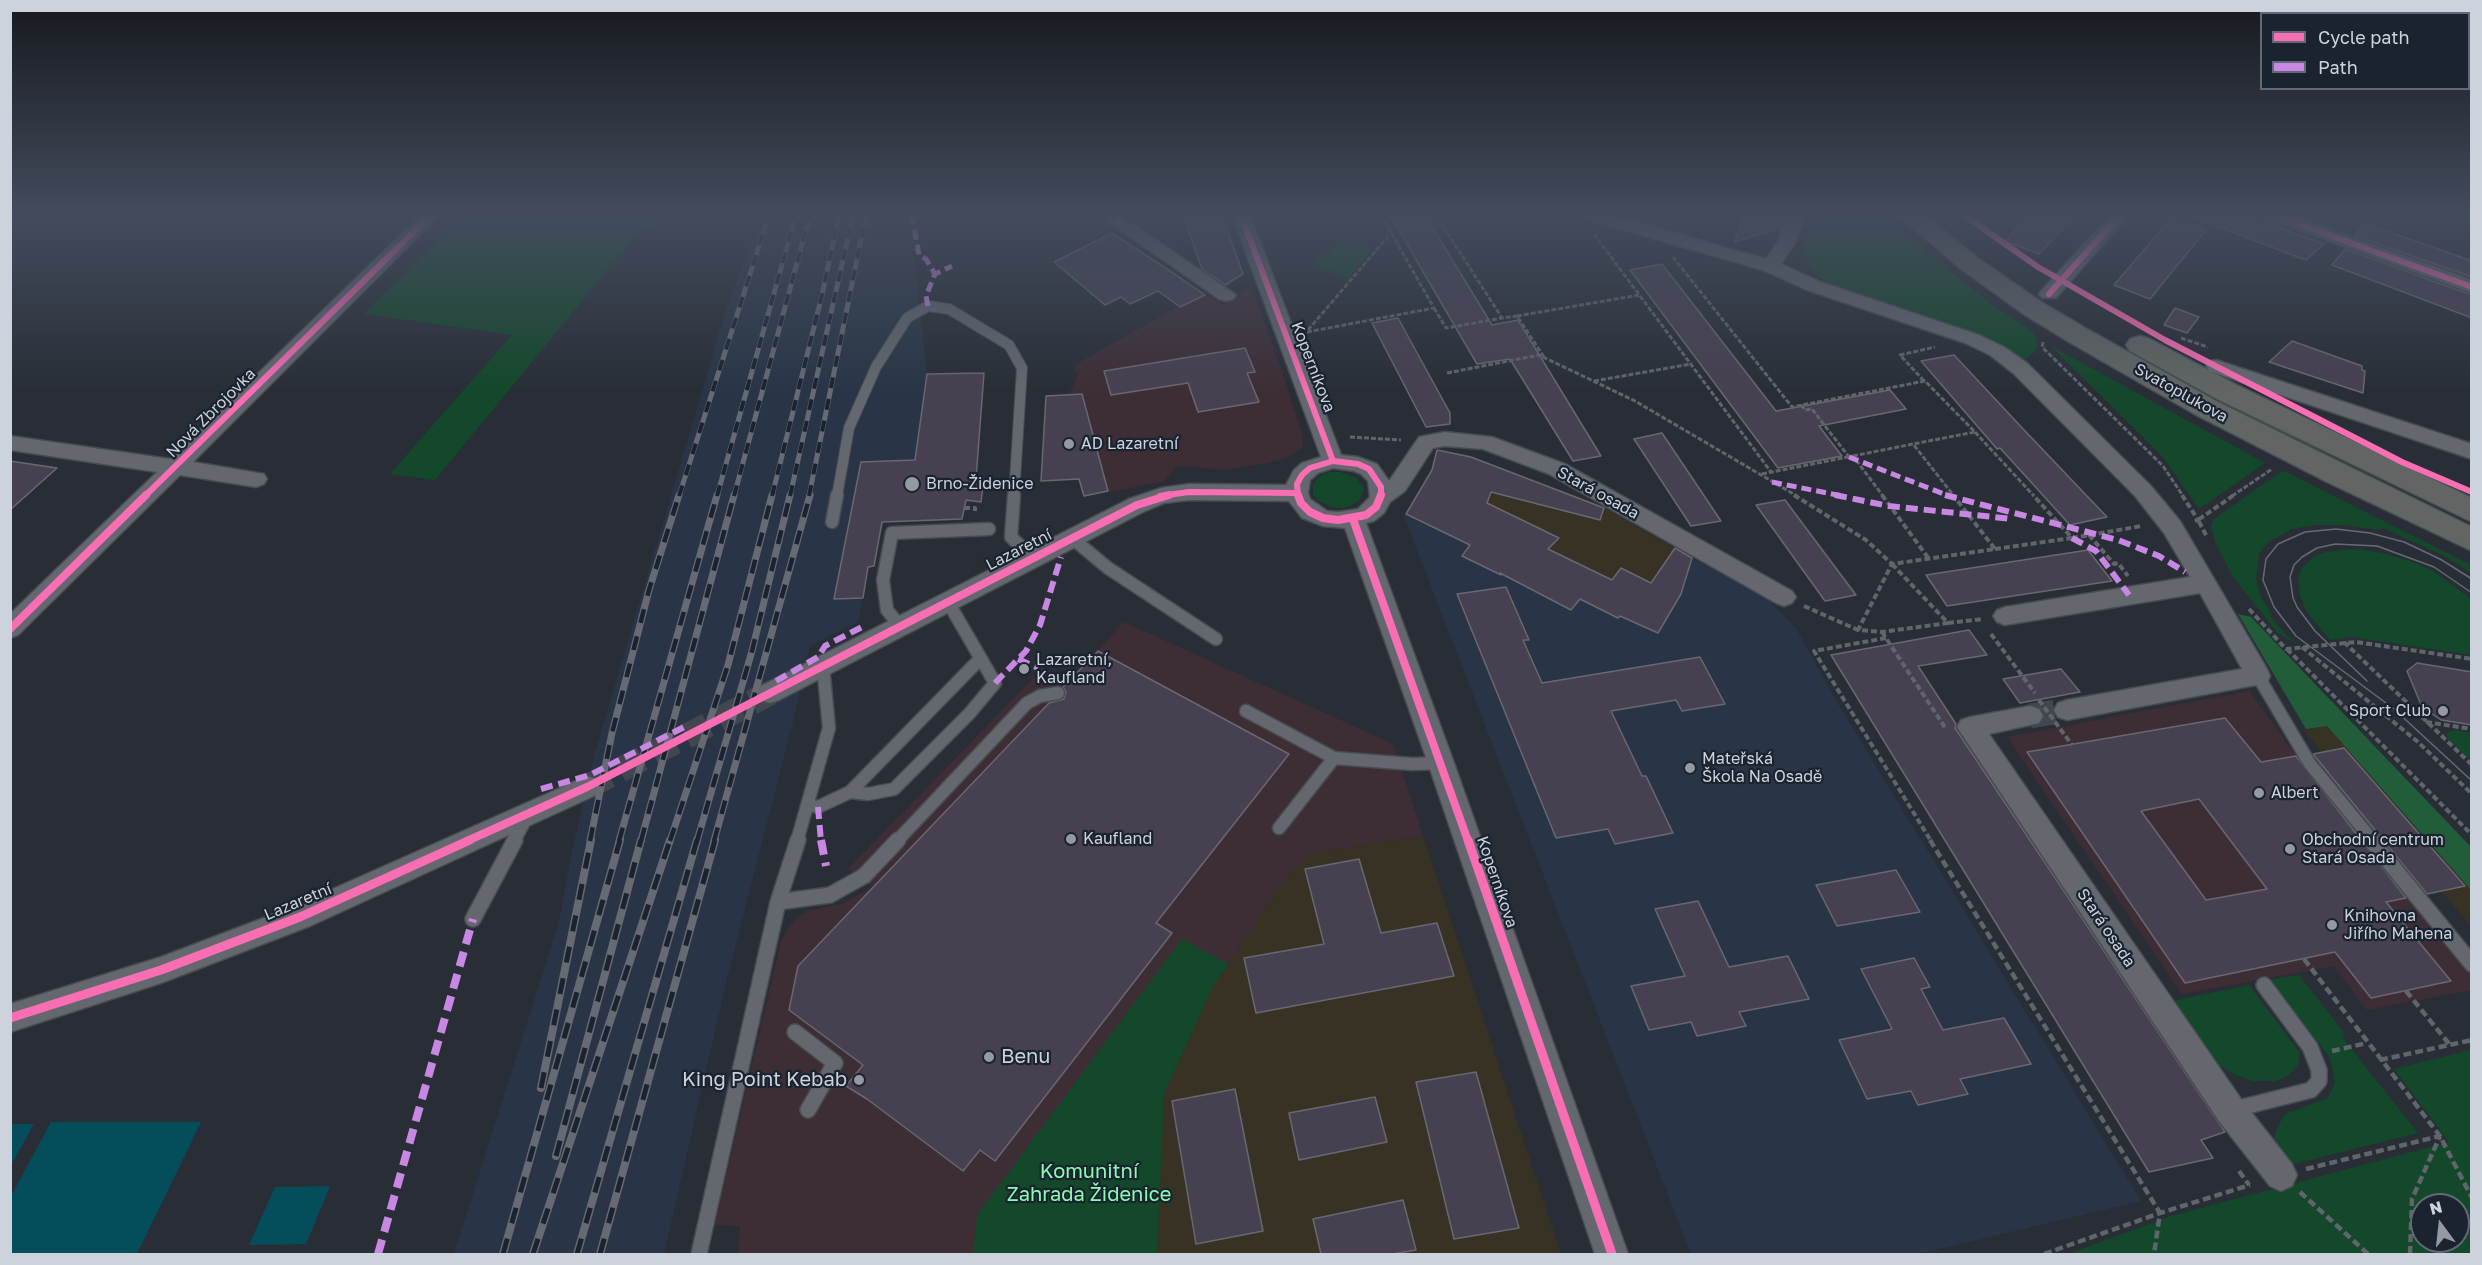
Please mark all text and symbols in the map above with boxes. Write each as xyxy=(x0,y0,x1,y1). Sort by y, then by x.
legend xyxy=(2260,12,2470,90)
text: Cycle path xyxy=(2318,26,2410,48)
text: Path xyxy=(2318,56,2358,78)
street label: Koperníkova xyxy=(1287,319,1339,415)
street label: Svatoplukova xyxy=(2131,359,2231,427)
street label: Nová Zbrojovka xyxy=(162,364,260,462)
place label: AD Lazaretní xyxy=(1081,434,1178,454)
marker: AD Lazaretní xyxy=(1062,437,1076,451)
street label: Stará osada xyxy=(1554,463,1642,523)
place label: Brno-Židenice xyxy=(926,474,1034,494)
marker: Brno-Židenice xyxy=(903,475,921,493)
street label: Lazaretní xyxy=(983,525,1055,575)
place label: Lazaretní, Kaufland xyxy=(1036,650,1112,688)
marker: Lazaretní, Kaufland xyxy=(1017,662,1031,676)
place label: Sport Club xyxy=(2349,701,2431,721)
marker: Sport Club xyxy=(2436,704,2450,718)
place label: Mateřská Škola Na Osadě xyxy=(1702,749,1822,787)
marker: Mateřská Škola Na Osadě xyxy=(1683,761,1697,775)
place label: Albert xyxy=(2271,783,2319,803)
marker: Albert xyxy=(2252,786,2266,800)
place label: Kaufland xyxy=(1083,829,1152,849)
place label: Obchodní centrum Stará Osada xyxy=(2302,830,2444,868)
marker: Kaufland xyxy=(1064,832,1078,846)
street label: Koperníkova xyxy=(1472,834,1522,930)
marker: Obchodní centrum Stará Osada xyxy=(2283,842,2297,856)
street label: Lazaretní xyxy=(261,879,335,925)
street label: Stará osada xyxy=(2073,885,2139,971)
place label: Knihovna Jiřího Mahena xyxy=(2344,906,2452,944)
marker: Knihovna Jiřího Mahena xyxy=(2325,918,2339,932)
place label: Benu xyxy=(1001,1045,1050,1069)
marker: Benu xyxy=(982,1050,996,1064)
place label: King Point Kebab xyxy=(682,1068,847,1092)
marker: King Point Kebab xyxy=(852,1073,866,1087)
park label: Komunitní Zahrada Židenice xyxy=(1007,1160,1171,1207)
north arrow xyxy=(2410,1193,2470,1253)
text: N xyxy=(2427,1196,2444,1219)

